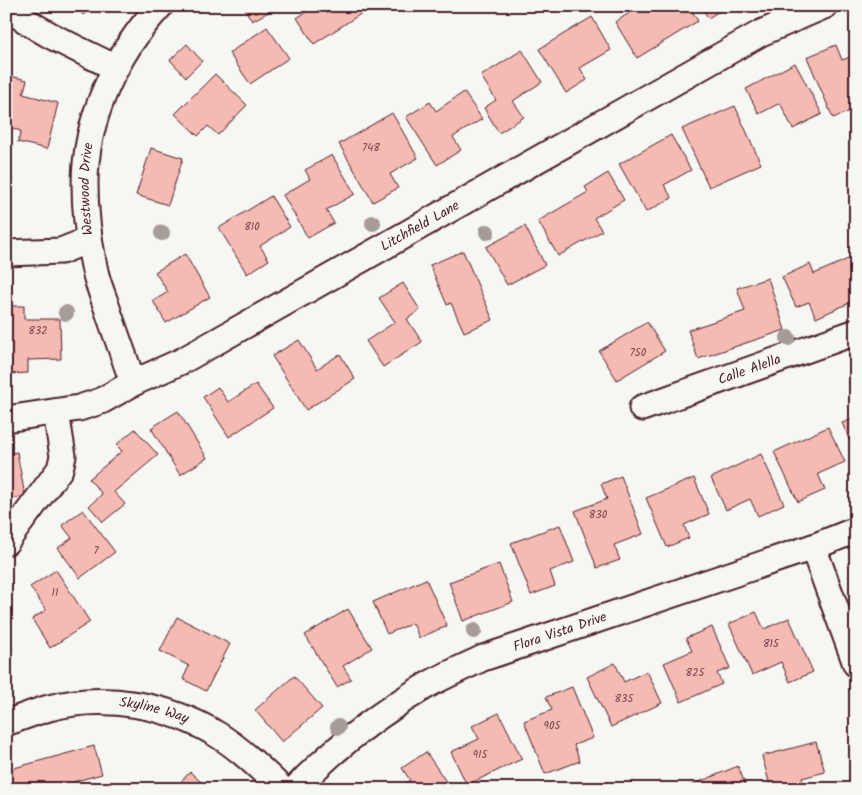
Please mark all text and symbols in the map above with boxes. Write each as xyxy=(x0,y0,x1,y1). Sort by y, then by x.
house number: 748 xyxy=(362,139,380,157)
street label: Westwood Drive xyxy=(74,140,100,237)
street label: Litchfield Lane xyxy=(376,195,464,257)
house number: 810 xyxy=(244,218,260,236)
house number: 832 xyxy=(28,322,48,340)
house number: 750 xyxy=(630,344,647,362)
street label: Calle Alella xyxy=(715,349,784,391)
house number: 830 xyxy=(589,506,608,524)
house number: 7 xyxy=(93,542,99,560)
house number: 11 xyxy=(52,584,58,602)
street label: Flora Vista Drive xyxy=(510,606,610,658)
house number: 815 xyxy=(763,635,780,653)
house number: 825 xyxy=(686,664,706,682)
house number: 835 xyxy=(615,690,634,708)
street label: Skyline Way xyxy=(118,691,193,730)
house number: 905 xyxy=(544,717,561,735)
house number: 915 xyxy=(473,746,488,764)

